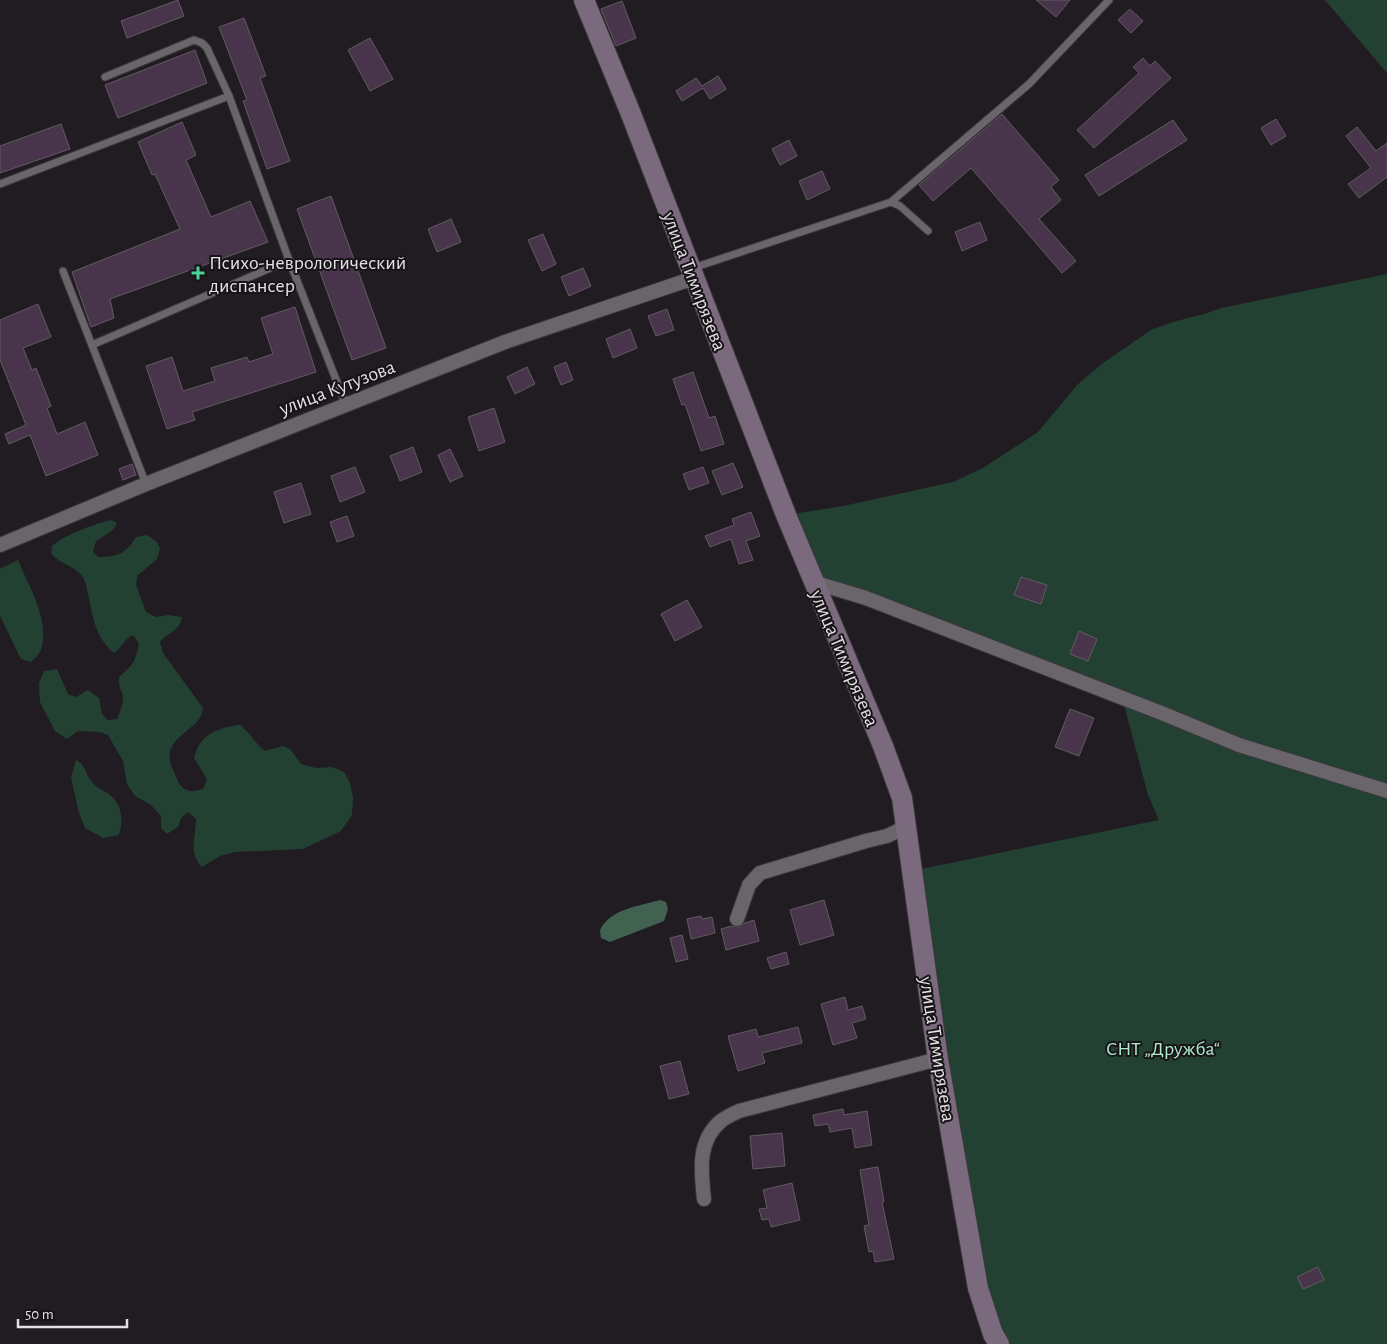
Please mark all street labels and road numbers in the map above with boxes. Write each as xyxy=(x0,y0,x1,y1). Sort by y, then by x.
street label: улица Тимирязева xyxy=(658,208,730,353)
street label: улица Кутузова xyxy=(276,357,398,420)
street label: улица Тимирязева xyxy=(806,586,882,730)
street label: улица Тимирязева xyxy=(916,974,958,1123)

